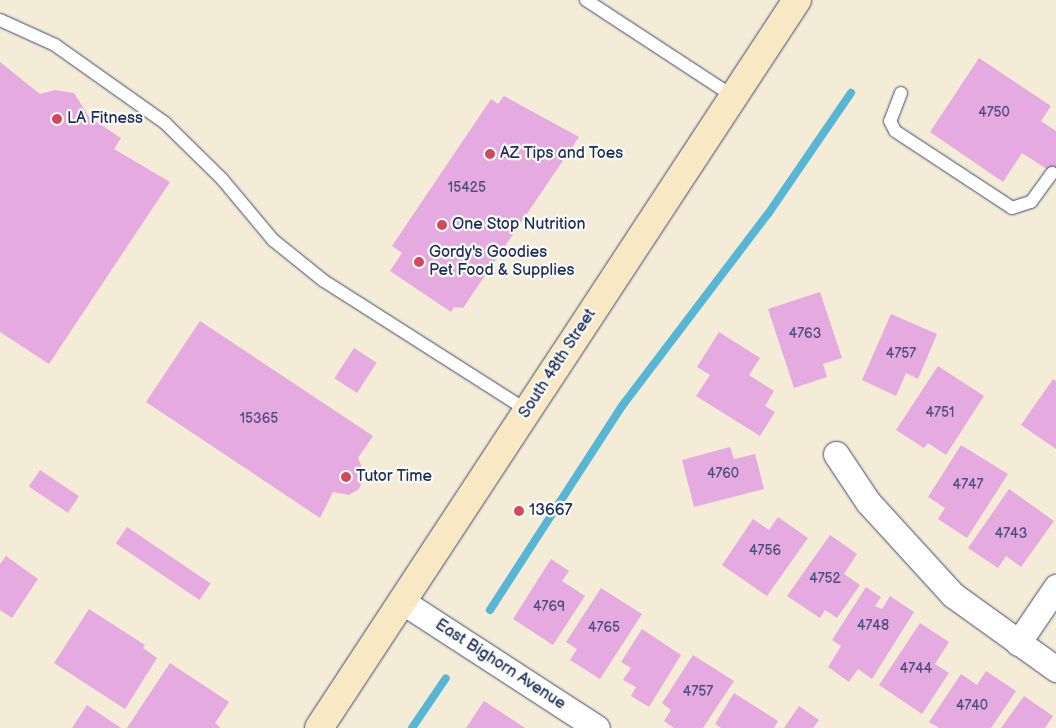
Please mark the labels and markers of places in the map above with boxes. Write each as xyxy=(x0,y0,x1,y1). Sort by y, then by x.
place label: LA Fitness xyxy=(67,109,143,129)
marker: LA Fitness xyxy=(51,113,63,125)
place label: AZ Tips and Toes xyxy=(500,144,624,164)
marker: AZ Tips and Toes xyxy=(484,148,496,160)
place label: One Stop Nutrition xyxy=(452,215,586,235)
marker: One Stop Nutrition xyxy=(436,219,448,231)
place label: Gordy's Goodies Pet Food & Supplies xyxy=(429,243,575,281)
marker: Gordy's Goodies Pet Food & Supplies xyxy=(413,256,425,268)
place label: Tutor Time xyxy=(356,467,432,487)
marker: Tutor Time xyxy=(340,471,352,483)
place label: 13667 xyxy=(529,501,572,521)
marker: 13667 xyxy=(513,505,525,517)

